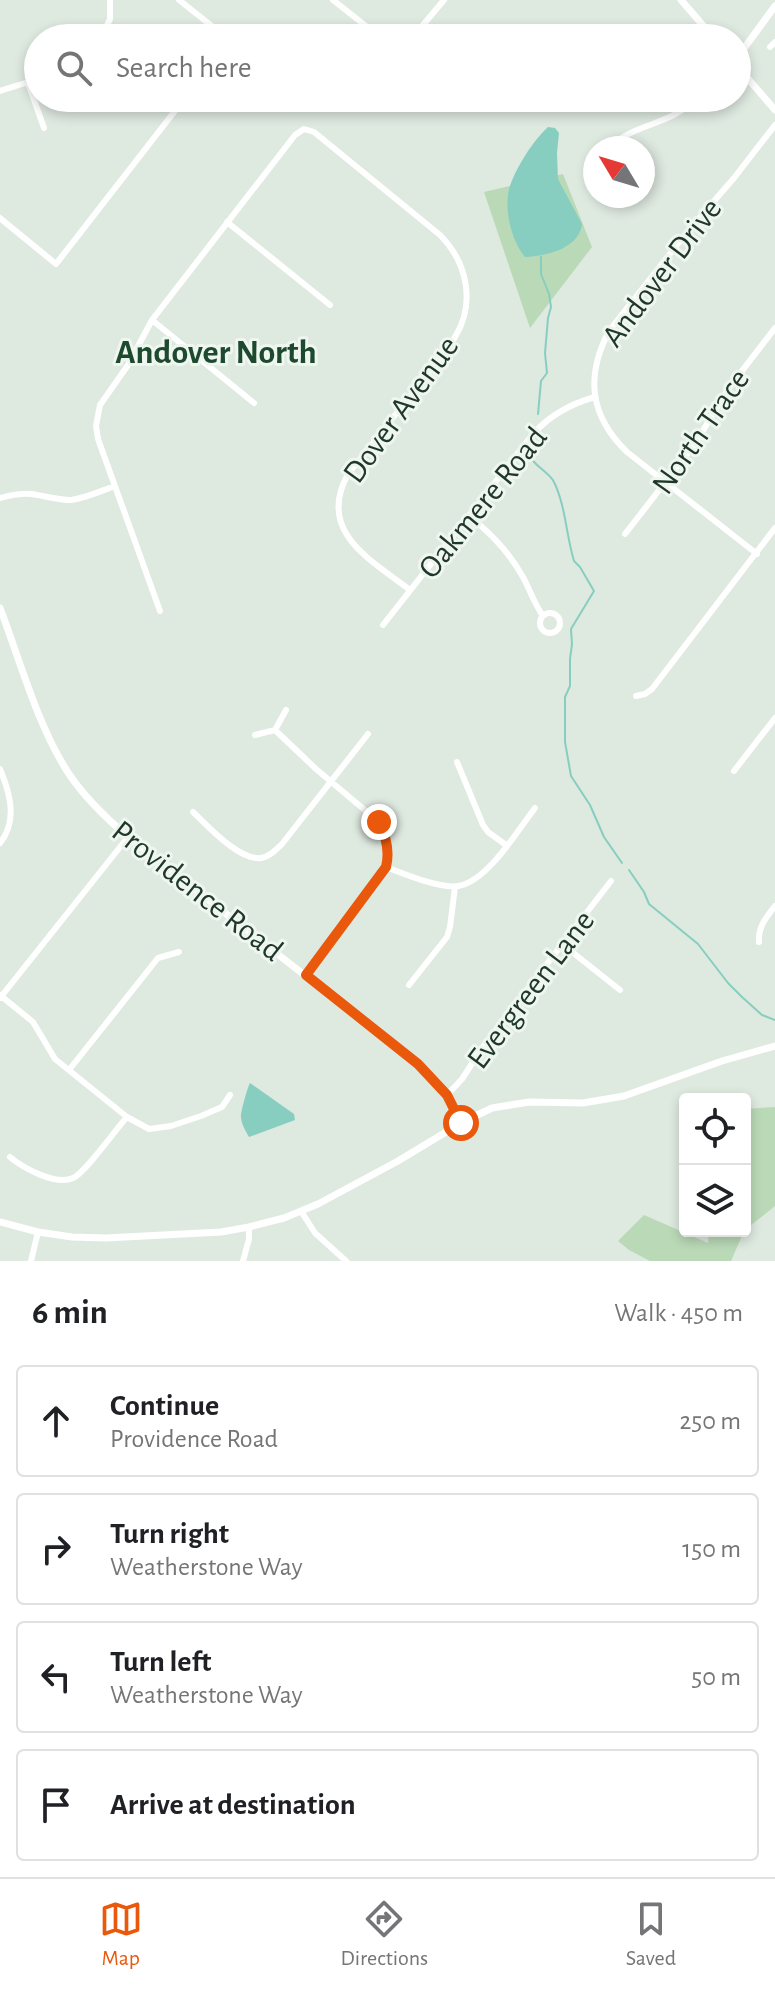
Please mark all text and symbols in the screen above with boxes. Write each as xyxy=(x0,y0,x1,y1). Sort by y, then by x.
search box xyxy=(24,24,751,112)
icon: search xyxy=(52,46,96,90)
text: Search here xyxy=(116,53,252,83)
north arrow xyxy=(583,136,655,208)
street label: Andover Drive xyxy=(596,192,728,353)
street label: Dover Avenue xyxy=(337,330,465,489)
district label: Andover North xyxy=(115,336,317,370)
street label: North Trace xyxy=(646,363,755,500)
street label: Oakmere Road xyxy=(412,421,553,584)
route end xyxy=(361,804,397,840)
street label: Providence Road xyxy=(106,814,289,967)
street label: Evergreen Lane xyxy=(461,905,600,1075)
map controls xyxy=(679,1093,751,1237)
button: locate xyxy=(679,1093,751,1165)
route start xyxy=(443,1105,479,1141)
button: layers xyxy=(679,1165,751,1237)
text: 6 min xyxy=(32,1296,108,1330)
text: Walk · 450 m xyxy=(614,1300,743,1326)
text: Continue xyxy=(110,1391,219,1421)
icon: ahead xyxy=(34,1399,78,1443)
text: 250 m xyxy=(679,1408,741,1434)
text: Providence Road xyxy=(110,1426,278,1452)
text: Turn right xyxy=(110,1519,229,1549)
icon: right xyxy=(34,1527,78,1571)
text: 150 m xyxy=(682,1536,741,1562)
text: Weatherstone Way xyxy=(110,1554,303,1580)
text: Turn left xyxy=(110,1647,211,1677)
icon: left xyxy=(34,1655,78,1699)
text: 50 m xyxy=(691,1664,741,1690)
text: Weatherstone Way xyxy=(110,1682,303,1708)
icon: arrive xyxy=(34,1783,78,1827)
text: Arrive at destination xyxy=(110,1790,356,1820)
tab: Map xyxy=(99,1897,143,1971)
tab: Directions xyxy=(340,1897,428,1971)
tab: Saved xyxy=(626,1897,676,1971)

